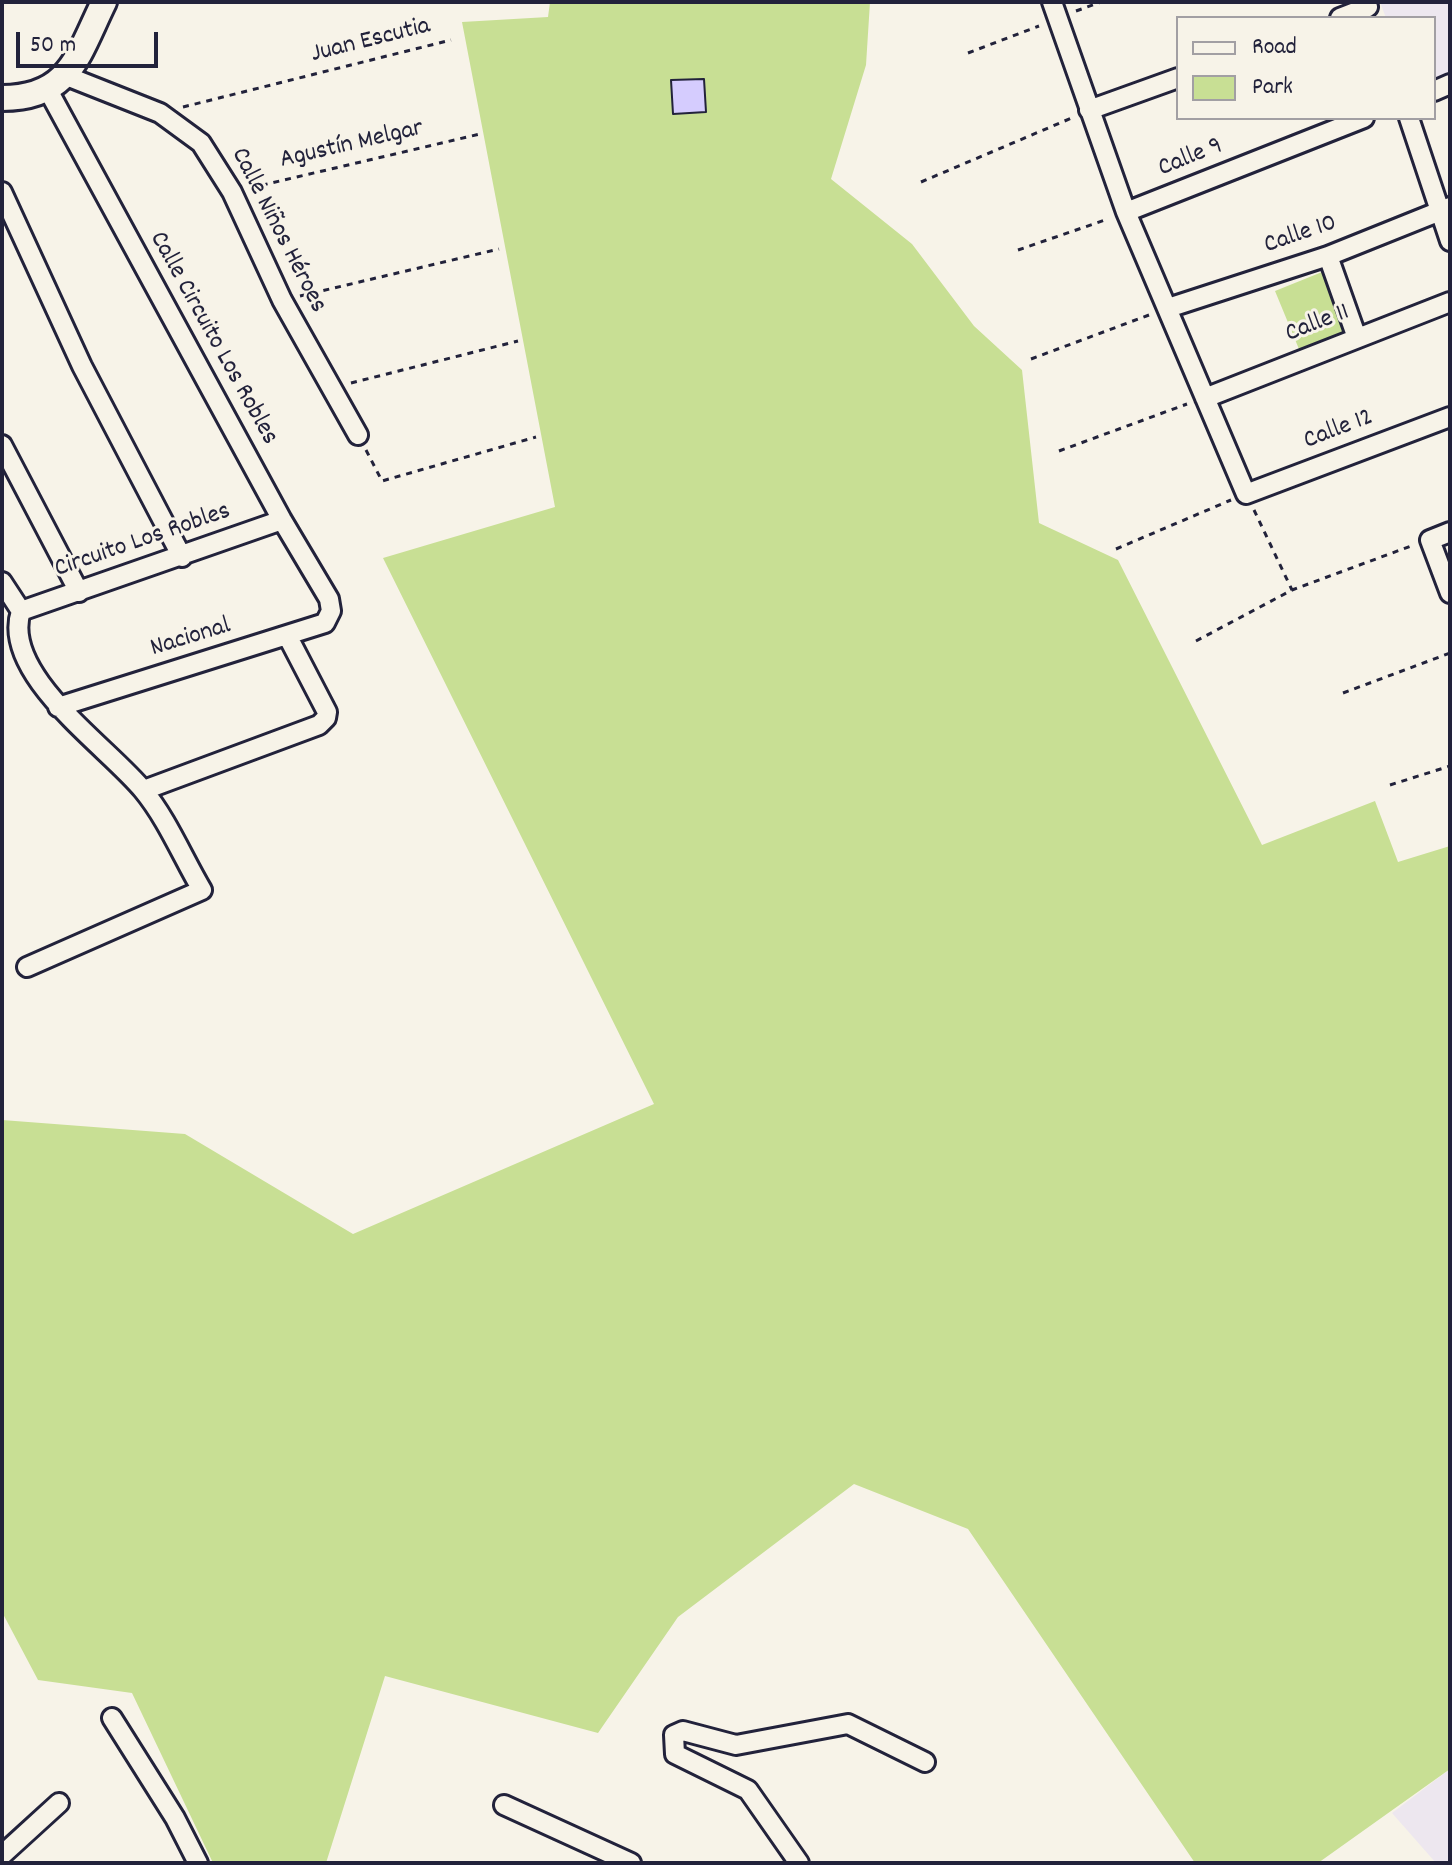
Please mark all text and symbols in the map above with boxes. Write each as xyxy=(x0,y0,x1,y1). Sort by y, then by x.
street label: Juan Escutia xyxy=(308,12,434,72)
scale bar xyxy=(20,16,162,66)
legend xyxy=(1176,16,1436,120)
text: 50 m xyxy=(30,29,76,63)
text: Road xyxy=(1252,31,1297,65)
text: Park xyxy=(1252,71,1293,105)
street label: Agustín Melgar xyxy=(277,114,427,178)
street label: Calle 9 xyxy=(1154,132,1228,186)
street label: Calle Niños Héroes xyxy=(222,143,332,319)
street label: Calle 10 xyxy=(1261,209,1341,263)
street label: Calle Circuito Los Robles xyxy=(140,227,284,451)
street label: Calle 11 xyxy=(1282,299,1354,351)
street label: Calle 12 xyxy=(1300,404,1378,458)
street label: Circuito Los Robles xyxy=(51,497,235,587)
street label: Nacional xyxy=(147,612,235,666)

